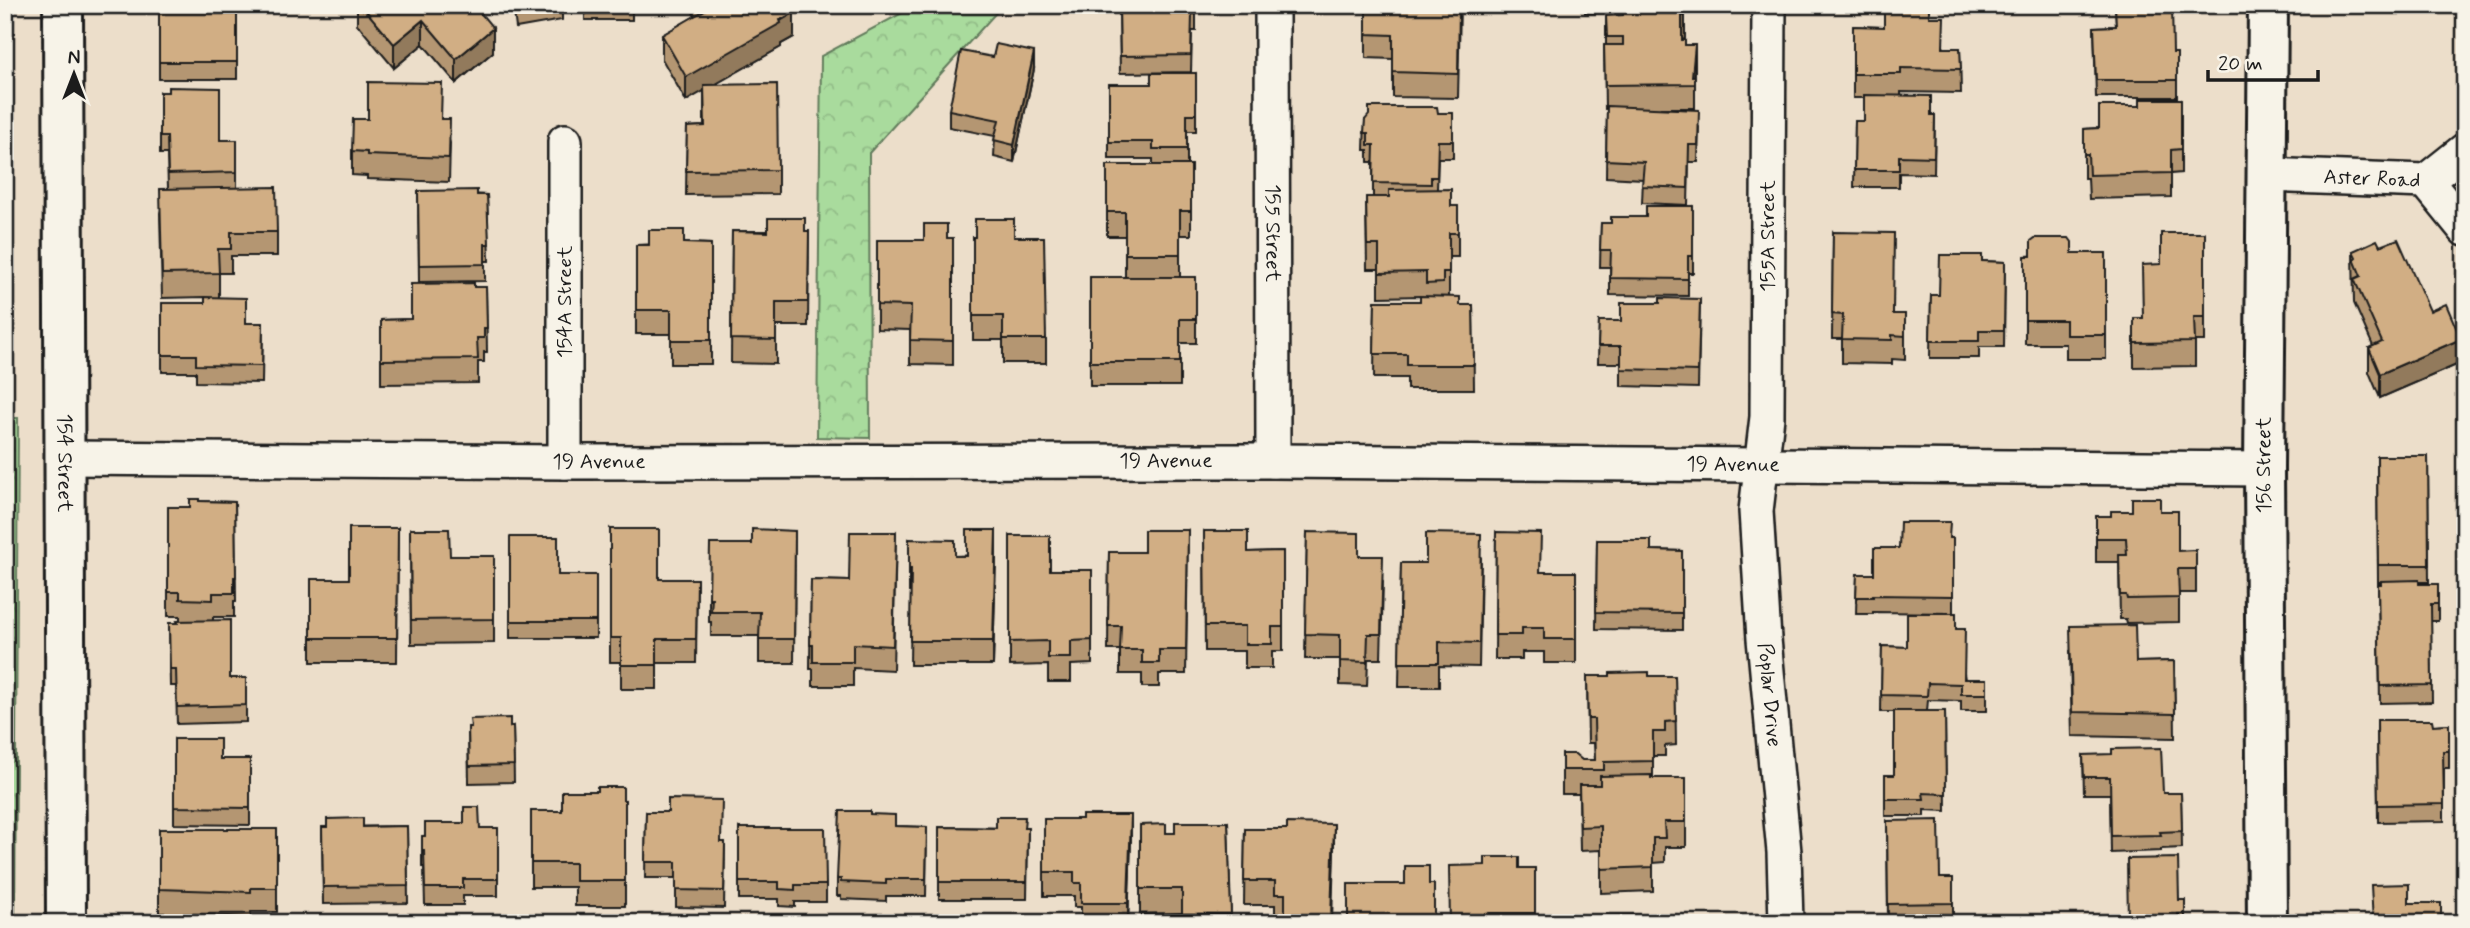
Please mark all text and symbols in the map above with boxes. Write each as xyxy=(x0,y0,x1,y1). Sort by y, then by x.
north arrow xyxy=(38,38,108,108)
scale bar xyxy=(2208,38,2318,82)
text: N xyxy=(68,46,80,71)
text: 20 m xyxy=(2218,50,2263,78)
street label: Aster Road xyxy=(2323,163,2421,195)
street label: 155A Street xyxy=(1754,179,1782,292)
street label: 155 Street xyxy=(1258,184,1287,283)
street label: 154A Street xyxy=(551,245,579,358)
street label: 154 Street xyxy=(50,414,79,513)
street label: 156 Street xyxy=(2250,416,2278,513)
street label: 19 Avenue xyxy=(1119,447,1213,475)
street label: 19 Avenue xyxy=(552,448,646,476)
street label: 19 Avenue xyxy=(1686,450,1780,479)
street label: Poplar Drive xyxy=(1750,642,1788,748)

